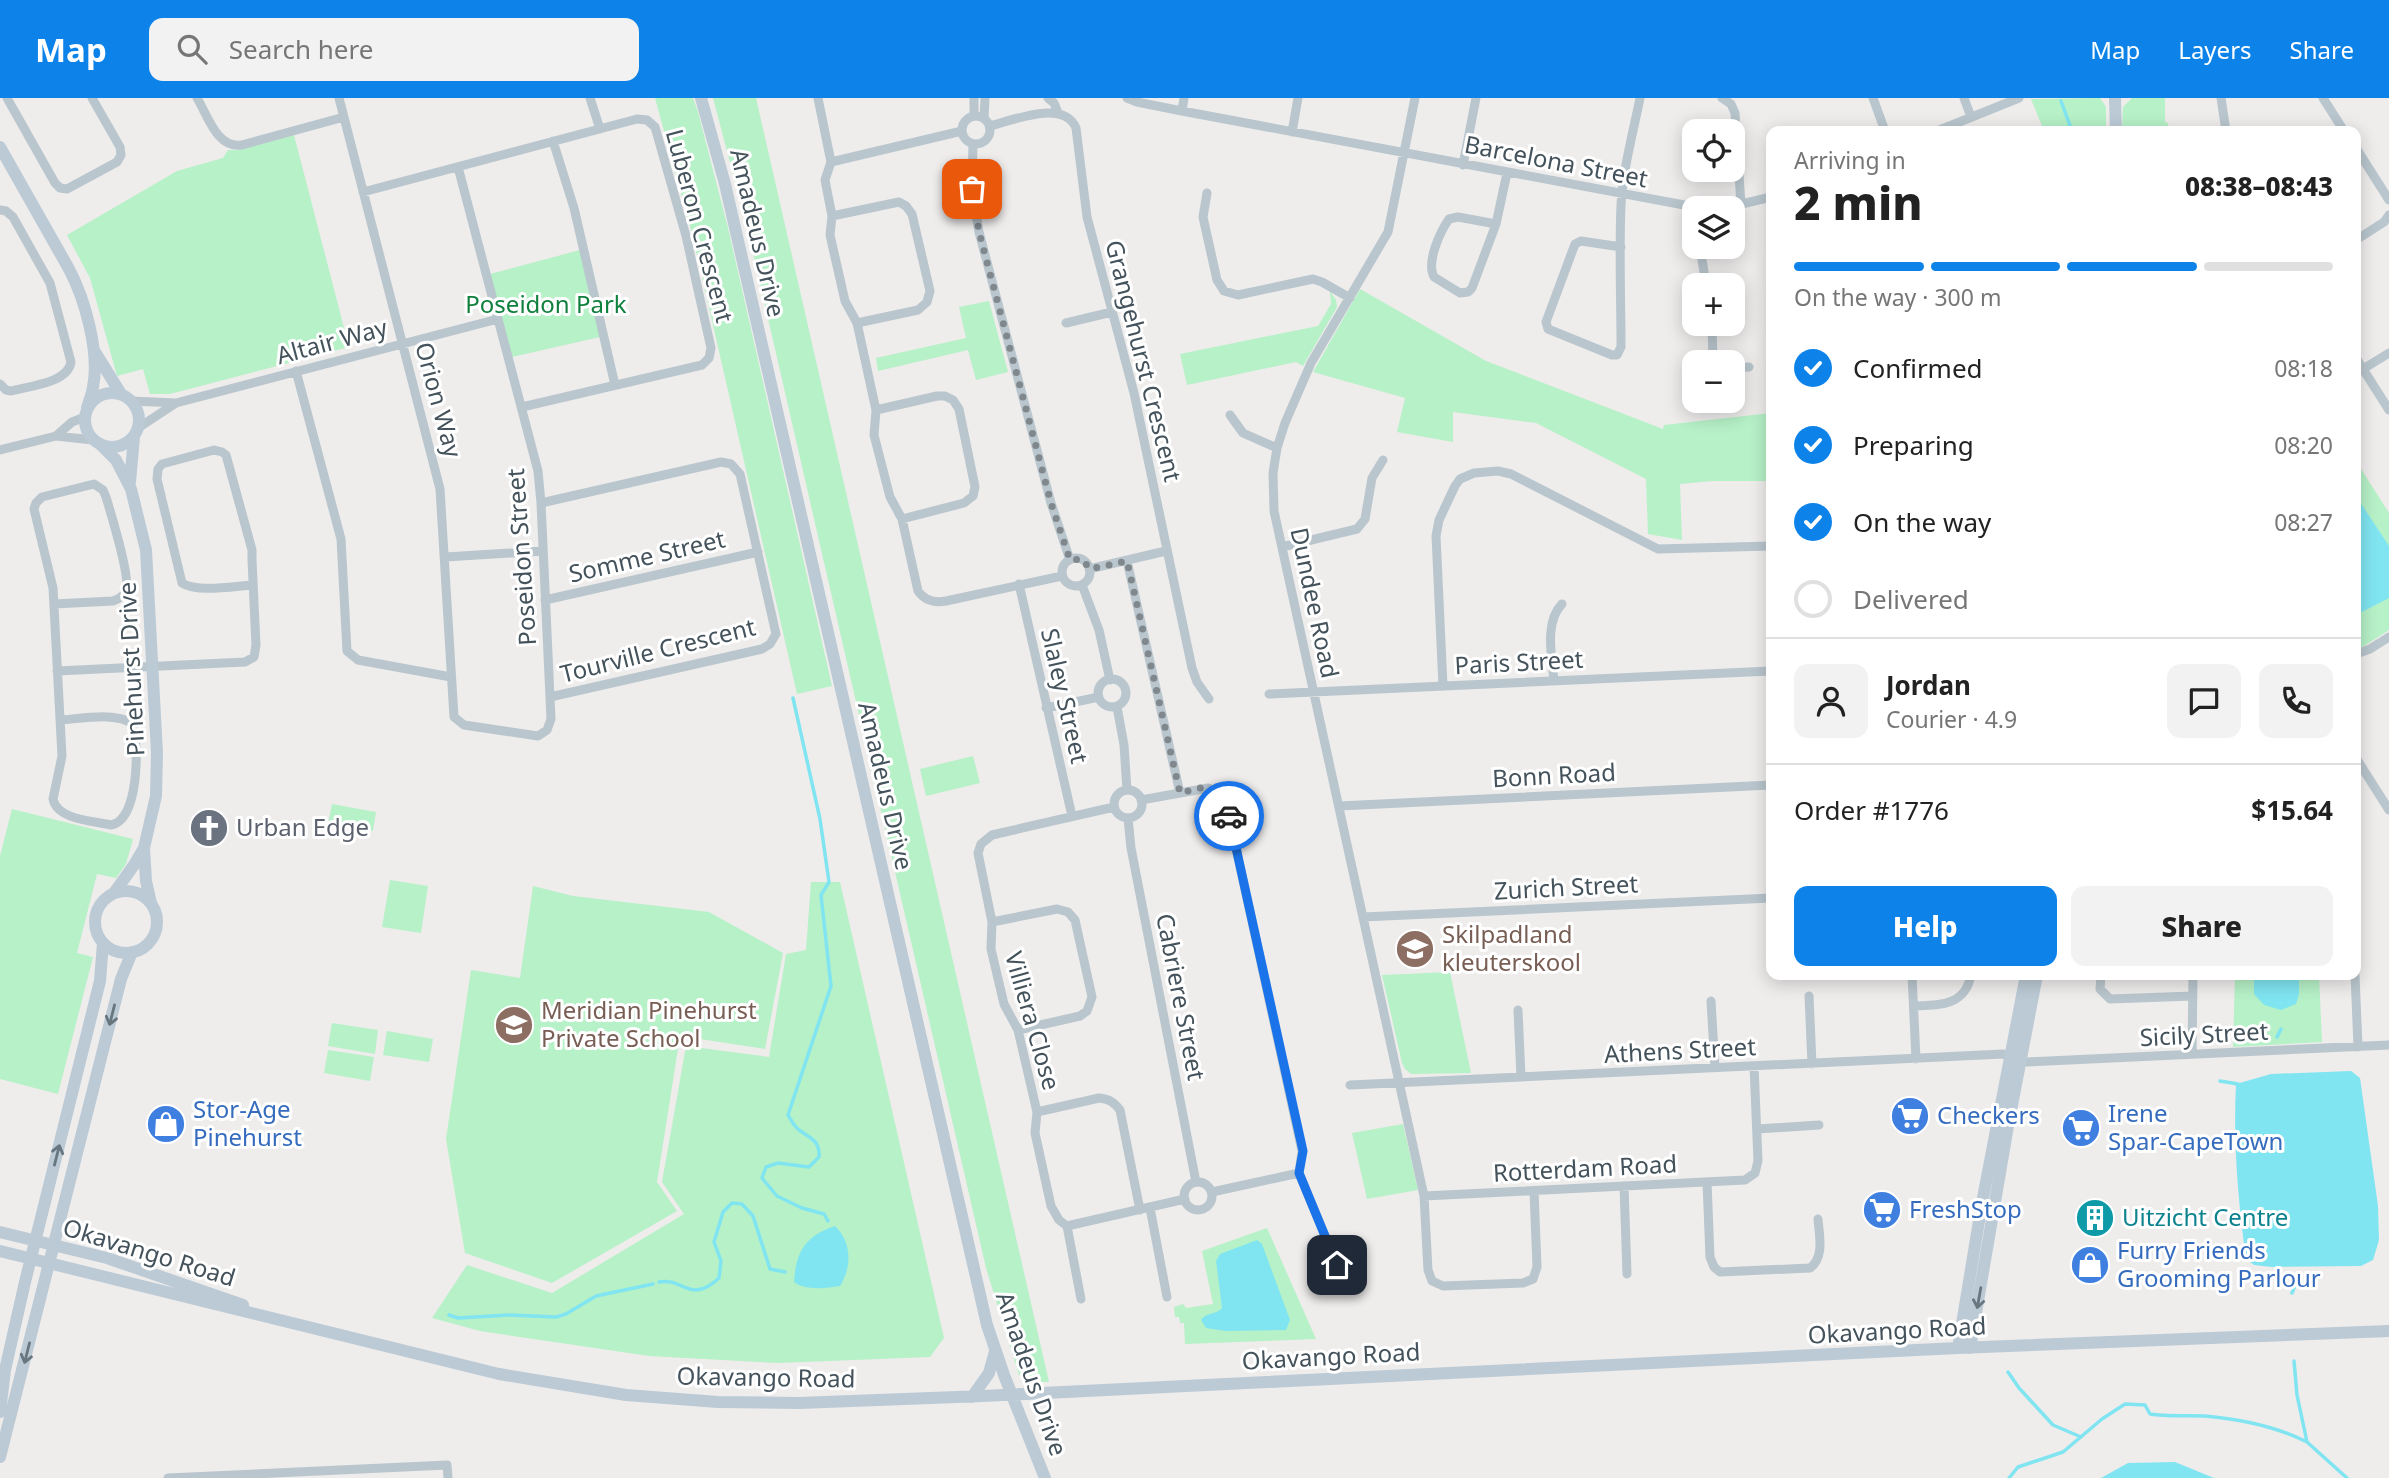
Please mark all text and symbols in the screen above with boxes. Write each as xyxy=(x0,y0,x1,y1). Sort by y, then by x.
search box xyxy=(149,18,639,81)
text: Map xyxy=(35,27,107,72)
icon: search xyxy=(173,30,211,68)
text: Search here xyxy=(229,31,373,67)
text: Map xyxy=(2090,33,2140,66)
text: Layers xyxy=(2178,33,2252,66)
text: Share xyxy=(2290,33,2354,66)
map controls xyxy=(1682,119,1745,413)
button: locate xyxy=(1682,119,1745,182)
street label: Luberon Crescent xyxy=(659,125,742,326)
street label: Barcelona Street xyxy=(1462,127,1651,195)
text: Arriving in xyxy=(1794,144,1906,176)
street label: Amadeus Drive xyxy=(723,145,794,320)
pin xyxy=(942,159,1002,219)
text: 08:38–08:43 xyxy=(2185,168,2333,204)
icon: bag xyxy=(953,170,991,208)
text: 2 min xyxy=(1794,171,1923,233)
button: layers xyxy=(1682,196,1745,259)
street label: Grangehurst Crescent xyxy=(1098,236,1191,485)
button: + xyxy=(1682,273,1745,336)
text: On the way · 300 m xyxy=(1794,281,2001,313)
park label: Poseidon Park xyxy=(465,287,627,320)
street label: Altair Way xyxy=(273,310,391,371)
street label: Orion Way xyxy=(408,338,471,462)
icon: check xyxy=(1794,349,1832,387)
button: − xyxy=(1682,350,1745,413)
text: Confirmed xyxy=(1853,350,1983,386)
text: 08:18 xyxy=(2274,352,2333,384)
icon: check xyxy=(1794,426,1832,464)
text: Preparing xyxy=(1853,427,1974,463)
text: 08:20 xyxy=(2274,429,2333,461)
street label: Poseidon Street xyxy=(498,467,543,647)
icon: check xyxy=(1794,503,1832,541)
text: On the way xyxy=(1853,504,1991,540)
text: 08:27 xyxy=(2274,506,2333,538)
street label: Somme Street xyxy=(565,521,728,590)
street label: Dundee Road xyxy=(1283,524,1348,681)
street label: Pinehurst Drive xyxy=(109,581,152,757)
text: Delivered xyxy=(1853,581,1969,617)
street label: Tourville Crescent xyxy=(557,609,759,690)
street label: Slaley Street xyxy=(1034,625,1097,767)
street label: Paris Street xyxy=(1454,642,1584,681)
button: person xyxy=(1794,664,1868,738)
button: chat xyxy=(2167,664,2241,738)
button: phone xyxy=(2259,664,2333,738)
text: Jordan xyxy=(1886,667,1971,703)
street label: Amadeus Drive xyxy=(851,698,922,873)
text: Courier · 4.9 xyxy=(1886,703,2017,735)
street label: Bonn Road xyxy=(1491,755,1617,794)
courier xyxy=(1194,781,1264,851)
text: Order #1776 xyxy=(1794,792,1949,828)
text: $15.64 xyxy=(2251,792,2333,828)
icon: car xyxy=(1210,797,1248,835)
church icon: Urban Edge xyxy=(188,807,230,849)
place label: Urban Edge xyxy=(236,810,369,843)
street label: Zurich Street xyxy=(1493,866,1639,907)
button: Help xyxy=(1794,886,2057,966)
button: Share xyxy=(2071,886,2333,966)
street label: Cabriere Street xyxy=(1149,910,1214,1083)
place label: Skilpadland kleuterskool xyxy=(1442,917,1581,978)
school or university icon: Skilpadland kleuterskool xyxy=(1394,928,1436,970)
street label: Villiera Close xyxy=(998,947,1069,1094)
place label: Meridian Pinehurst Private School xyxy=(541,993,757,1054)
one-way arrow xyxy=(105,1003,118,1026)
school or university icon: Meridian Pinehurst Private School xyxy=(493,1004,535,1046)
street label: Sicily Street xyxy=(2139,1014,2269,1053)
street label: Athens Street xyxy=(1603,1029,1757,1070)
place label: Stor-Age Pinehurst xyxy=(193,1092,302,1153)
supermarket icon: Checkers xyxy=(1889,1095,1931,1137)
place label: Irene Spar-CapeTown xyxy=(2108,1096,2283,1157)
place label: Checkers xyxy=(1937,1098,2040,1131)
shop icon: Stor-Age Pinehurst xyxy=(145,1103,187,1145)
supermarket icon: Irene Spar-CapeTown xyxy=(2060,1107,2102,1149)
one-way arrow xyxy=(51,1144,64,1167)
street label: Rotterdam Road xyxy=(1492,1146,1678,1189)
supermarket icon: FreshStop xyxy=(1861,1189,1903,1231)
place label: FreshStop xyxy=(1909,1192,2022,1225)
building icon: Uitzicht Centre xyxy=(2074,1197,2116,1239)
place label: Uitzicht Centre xyxy=(2122,1200,2288,1233)
street label: Okavango Road xyxy=(59,1210,240,1293)
place label: Furry Friends Grooming Parlour xyxy=(2117,1233,2321,1294)
pin xyxy=(1307,1235,1367,1295)
shop icon: Furry Friends Grooming Parlour xyxy=(2069,1244,2111,1286)
icon: home xyxy=(1318,1246,1356,1284)
one-way arrow xyxy=(1972,1286,1985,1309)
street label: Amadeus Drive xyxy=(989,1287,1076,1460)
street label: Okavango Road xyxy=(1807,1308,1987,1351)
street label: Okavango Road xyxy=(1241,1334,1421,1377)
one-way arrow xyxy=(20,1341,33,1364)
street label: Okavango Road xyxy=(676,1358,856,1395)

